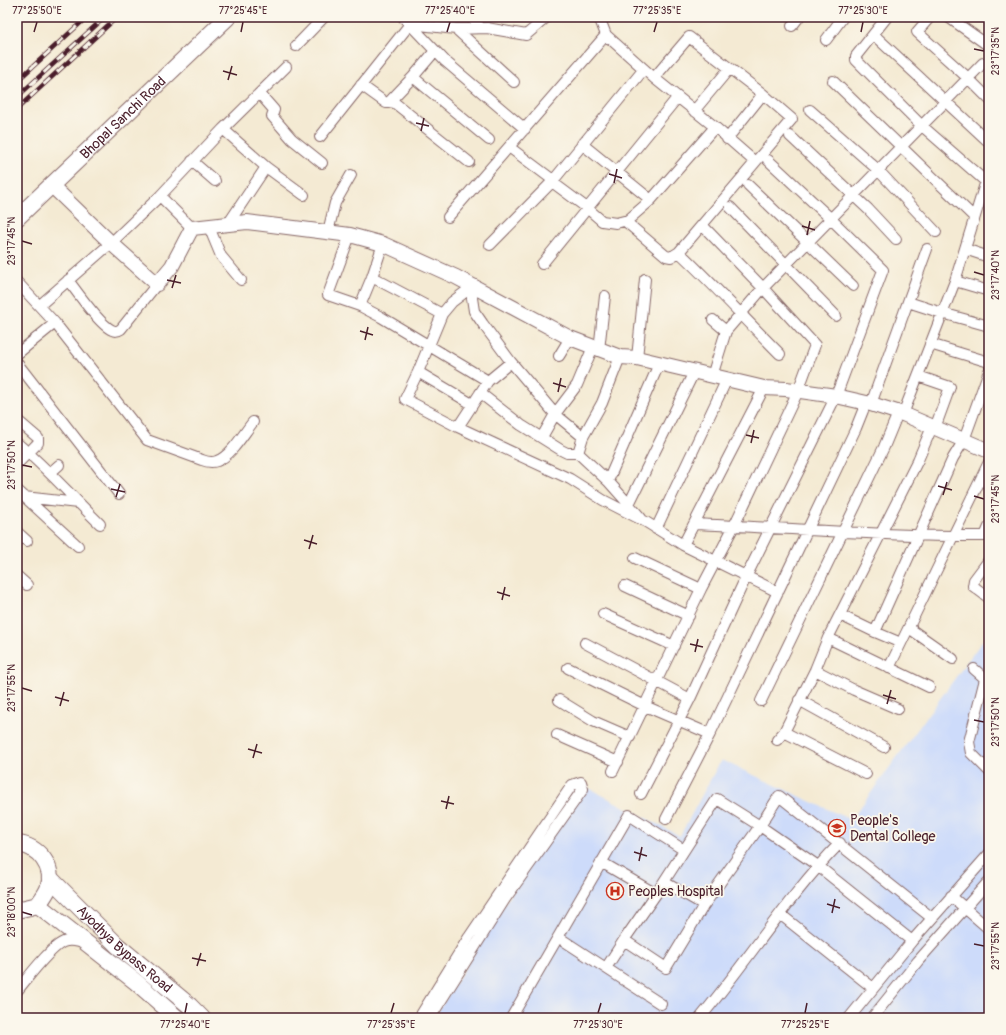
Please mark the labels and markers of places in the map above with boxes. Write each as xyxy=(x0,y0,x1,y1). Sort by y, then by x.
place label: People's Dental College xyxy=(850,812,935,845)
school or university icon: People's Dental College xyxy=(827,818,847,838)
hospital icon: Peoples Hospital xyxy=(605,881,625,901)
place label: Peoples Hospital xyxy=(628,883,724,900)

